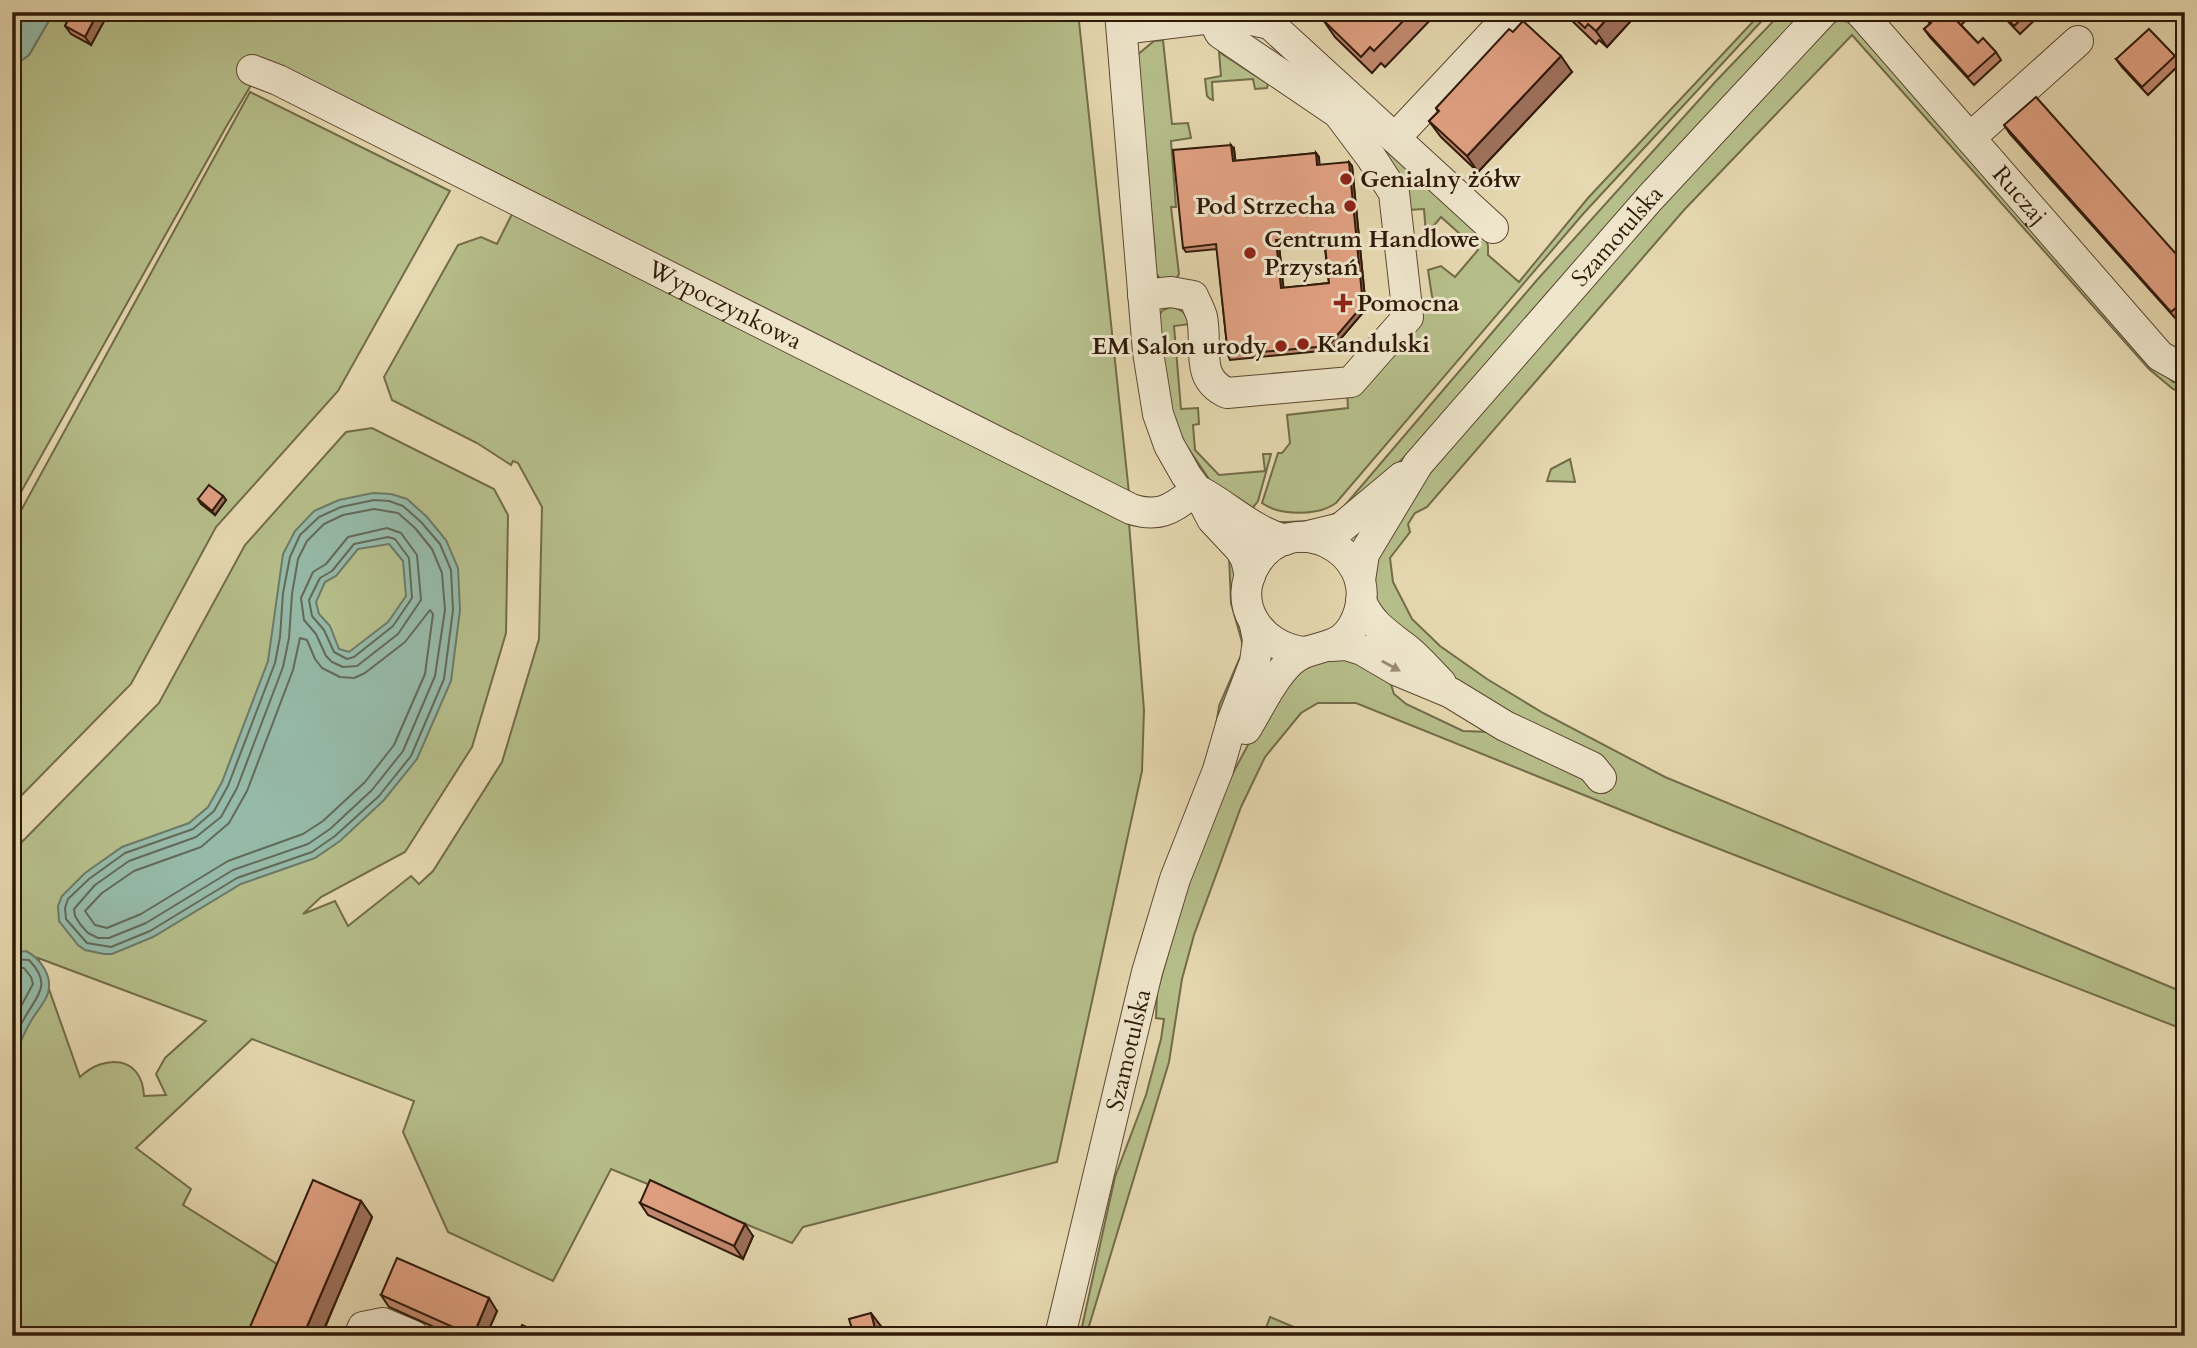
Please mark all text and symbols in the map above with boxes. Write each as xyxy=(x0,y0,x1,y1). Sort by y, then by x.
street label: Ruczaj xyxy=(1985,158,2055,232)
place label: Genialny żółw xyxy=(1360,163,1521,196)
marker: Genialny żółw xyxy=(1338,171,1354,187)
street label: Szamotulska xyxy=(1564,177,1671,294)
place label: Pod Strzecha xyxy=(1196,190,1336,223)
marker: Pod Strzecha xyxy=(1342,198,1358,214)
place label: Centrum Handlowe Przystań xyxy=(1264,223,1480,284)
marker: Centrum Handlowe Przystań xyxy=(1242,245,1258,261)
street label: Wypoczynkowa xyxy=(641,252,808,358)
place label: Pomocna xyxy=(1357,287,1460,320)
marker: Pomocna xyxy=(1335,295,1351,311)
place label: Kandulski xyxy=(1317,328,1430,361)
place label: EM Salon urody xyxy=(1092,330,1267,363)
marker: Kandulski xyxy=(1295,336,1311,352)
marker: EM Salon urody xyxy=(1273,338,1289,354)
one-way arrow xyxy=(1381,660,1401,672)
street label: Szamotulska xyxy=(1098,985,1159,1114)

